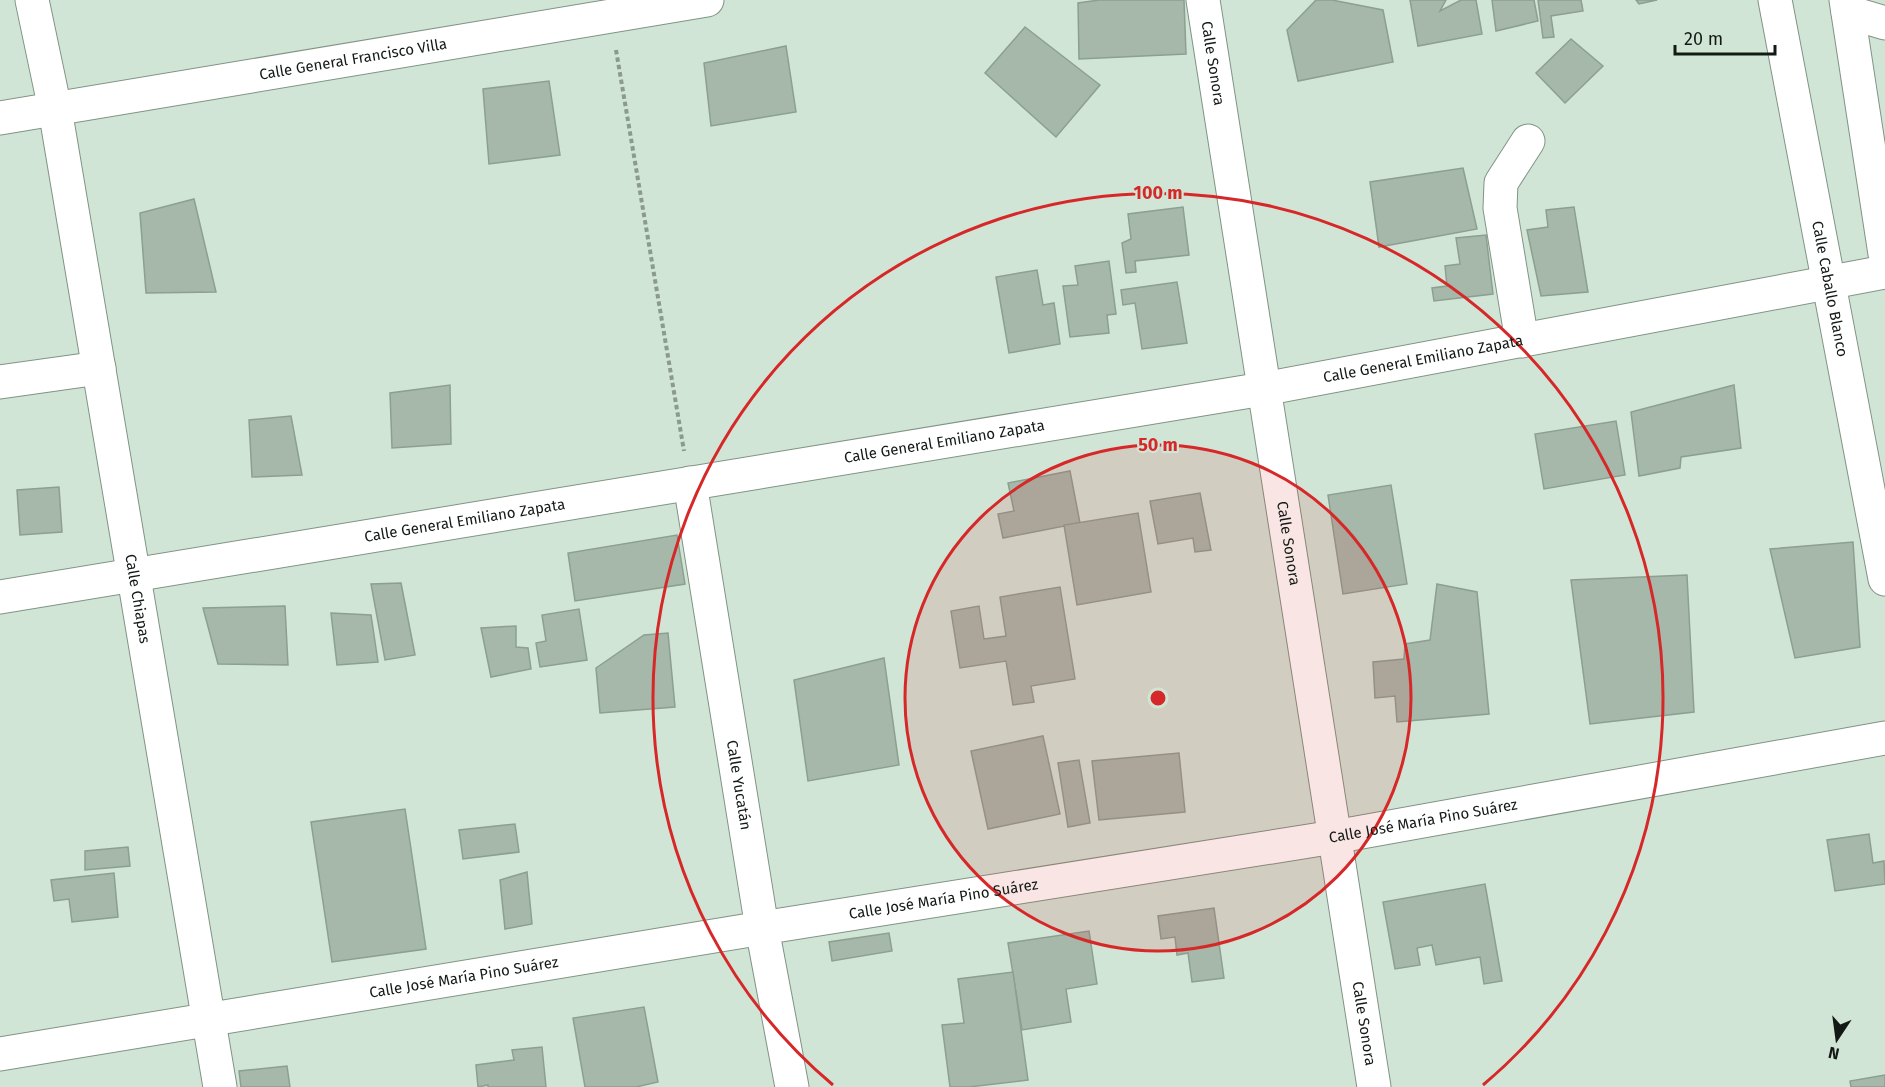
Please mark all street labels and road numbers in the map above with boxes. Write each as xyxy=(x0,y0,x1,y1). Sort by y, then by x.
street label: Calle Sonora xyxy=(1197,20,1228,107)
street label: Calle General Francisco Villa xyxy=(258,35,448,84)
street label: Calle Caballo Blanco xyxy=(1808,219,1852,358)
street label: Calle General Emiliano Zapata xyxy=(1322,331,1525,386)
street label: Calle General Emiliano Zapata xyxy=(843,416,1046,467)
street label: Calle General Emiliano Zapata xyxy=(363,495,566,546)
street label: Calle Sonora xyxy=(1273,500,1304,587)
street label: Calle Chiapas xyxy=(121,553,154,645)
street label: Calle Yucatán xyxy=(723,739,755,831)
street label: Calle José María Pino Suárez xyxy=(1327,795,1519,847)
street label: Calle José María Pino Suárez xyxy=(847,875,1040,923)
street label: Calle José María Pino Suárez xyxy=(368,953,560,1002)
street label: Calle Sonora xyxy=(1348,980,1380,1067)

